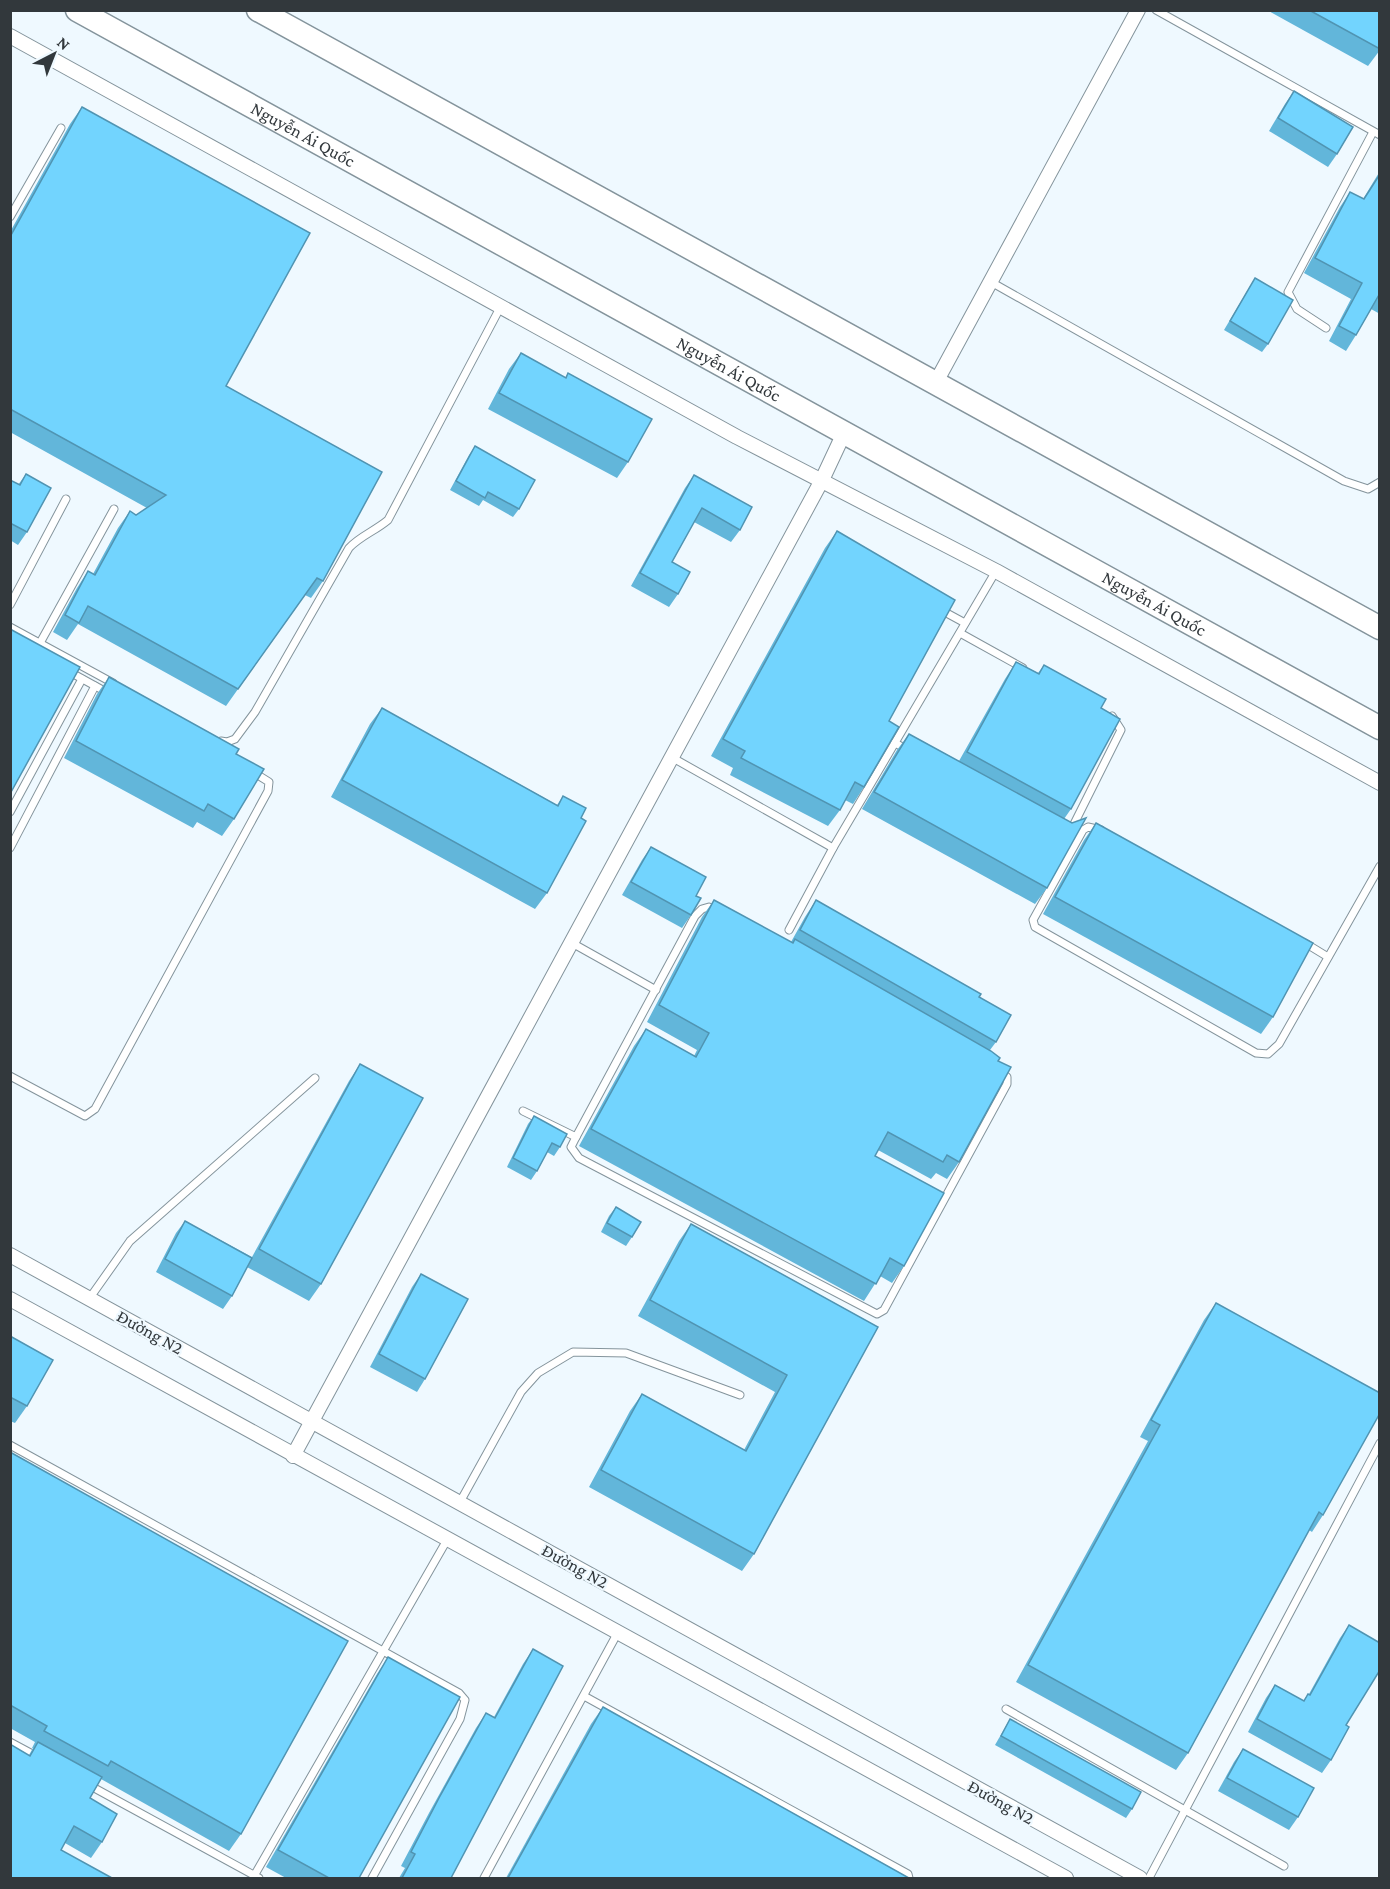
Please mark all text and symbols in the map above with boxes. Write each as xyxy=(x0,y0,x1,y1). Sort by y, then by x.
north arrow xyxy=(24,24,84,84)
text: N xyxy=(54,33,74,53)
street label: Nguyễn Ái Quốc xyxy=(248,98,359,171)
street label: Nguyễn Ái Quốc xyxy=(673,332,784,406)
street label: Nguyễn Ái Quốc xyxy=(1099,567,1210,640)
street label: Đường N2 xyxy=(113,1306,187,1358)
street label: Đường N2 xyxy=(538,1540,612,1592)
street label: Đường N2 xyxy=(964,1776,1038,1828)

